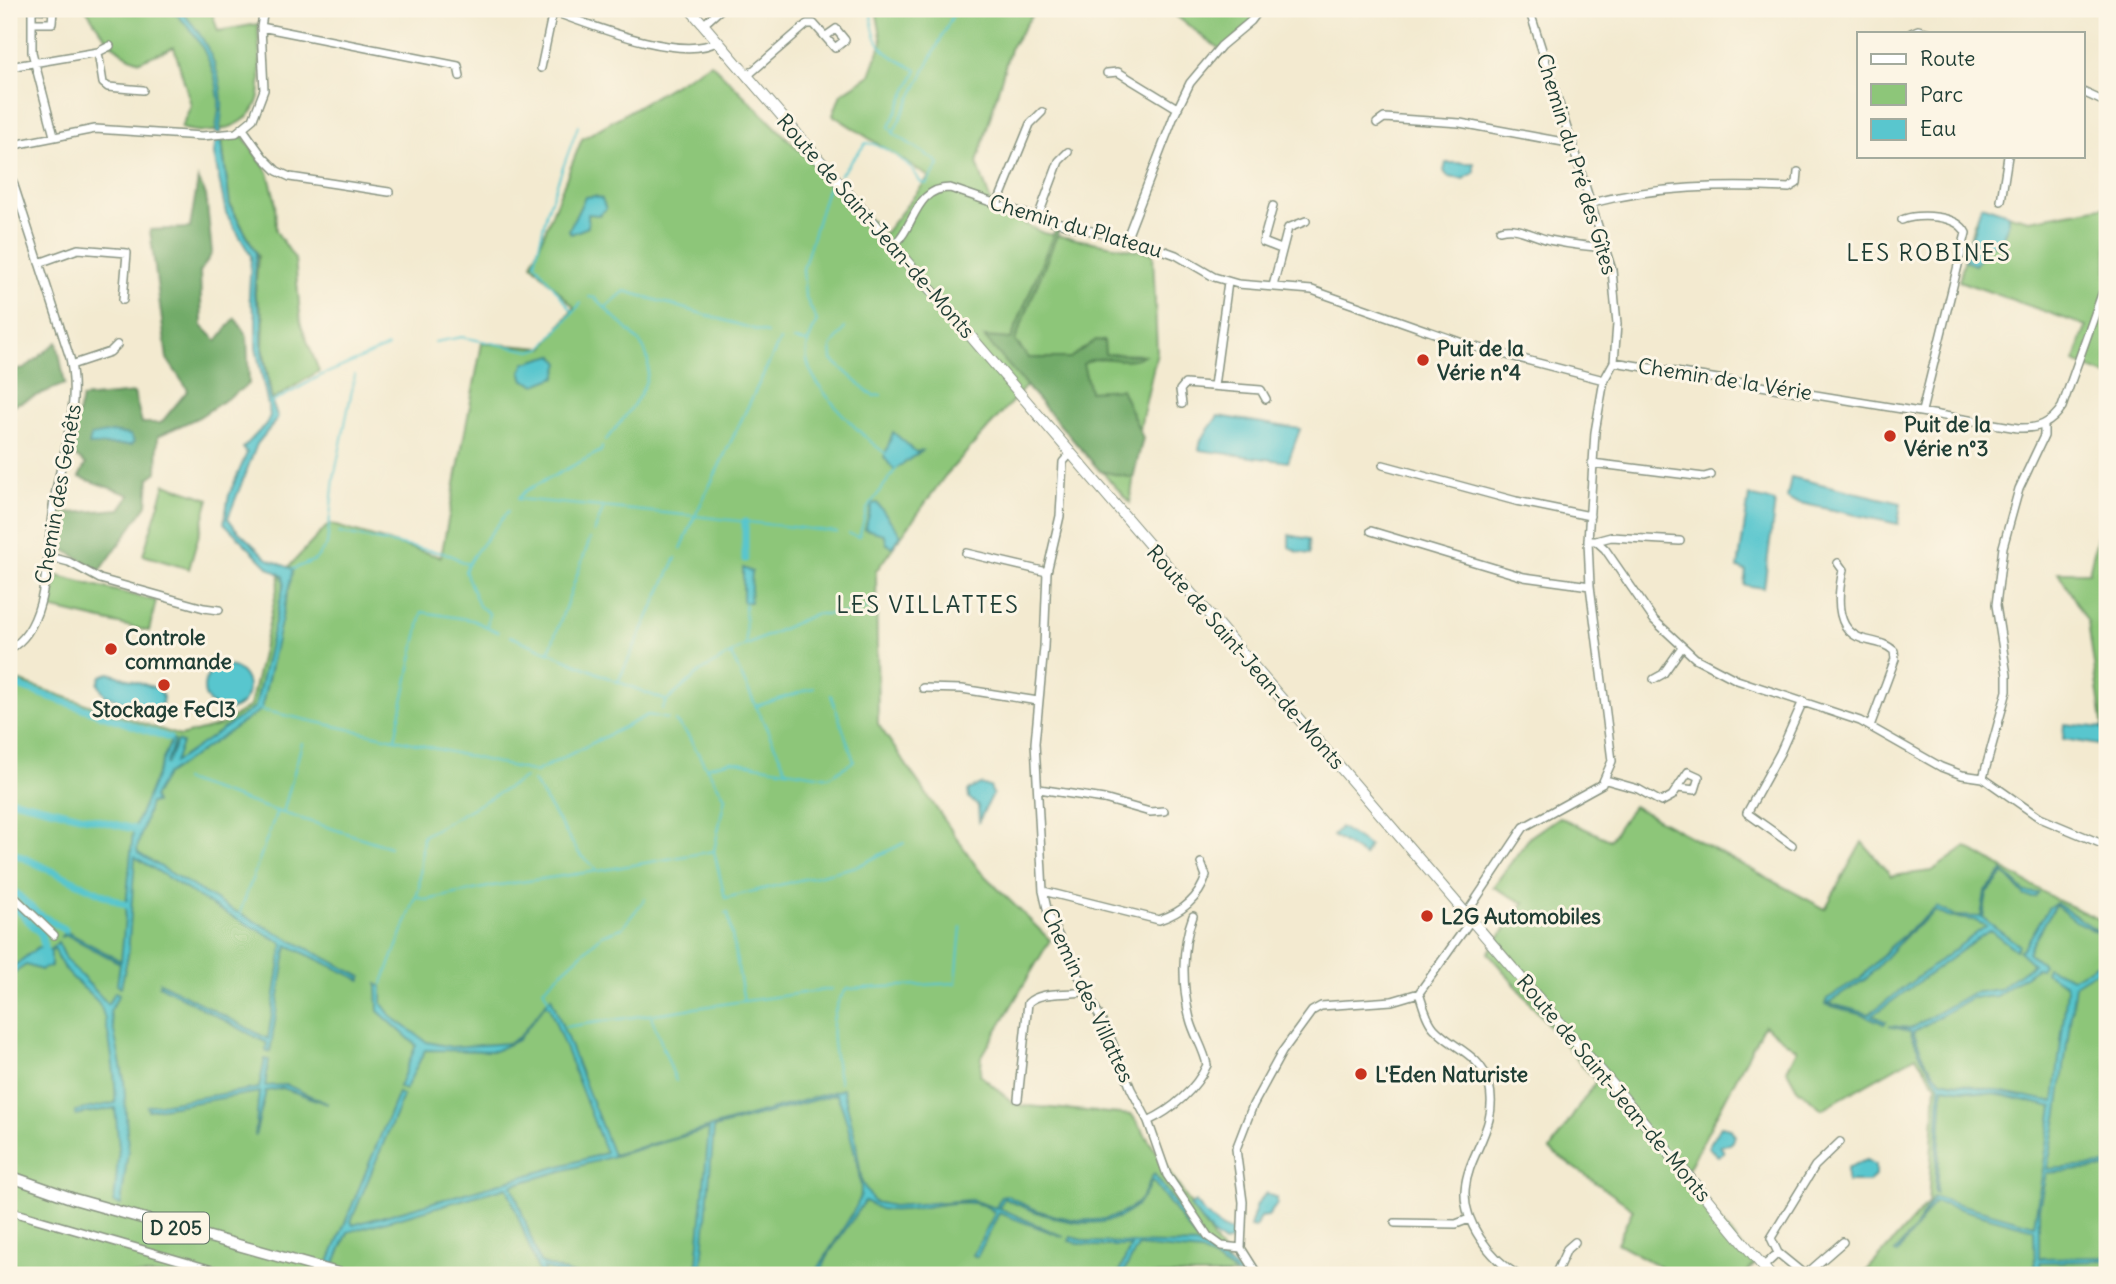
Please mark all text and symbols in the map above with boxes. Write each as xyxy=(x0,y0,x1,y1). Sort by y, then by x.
legend xyxy=(1857,32,2084,158)
text: Route xyxy=(1920,45,1975,72)
street label: Chemin du Pré des Gîtes xyxy=(1531,50,1623,278)
text: Parc xyxy=(1920,81,1963,108)
street label: Route de Saint-Jean-de-Monts xyxy=(771,108,981,344)
text: Eau xyxy=(1920,115,1956,142)
street label: Chemin du Plateau xyxy=(986,188,1166,264)
district label: LES ROBINES xyxy=(1846,238,2012,267)
place label: Puit de la Vérie n°4 xyxy=(1437,335,1524,386)
marker: Puit de la Vérie n°4 xyxy=(1415,352,1431,368)
street label: Chemin de la Vérie xyxy=(1636,352,1814,406)
street label: Chemin des Genêts xyxy=(29,402,87,586)
place label: Puit de la Vérie n°3 xyxy=(1904,411,1991,462)
marker: Puit de la Vérie n°3 xyxy=(1882,428,1898,444)
street label: Route de Saint-Jean-de-Monts xyxy=(1141,539,1351,775)
district label: LES VILLATTES xyxy=(836,590,1020,619)
place label: Controle commande xyxy=(125,624,232,675)
marker: Controle commande xyxy=(103,641,119,657)
marker: Stockage FeCl3 xyxy=(156,677,172,693)
place label: Stockage FeCl3 xyxy=(92,696,236,723)
street label: Chemin des Villattes xyxy=(1036,903,1140,1087)
place label: L2G Automobiles xyxy=(1441,903,1601,930)
marker: L2G Automobiles xyxy=(1419,908,1435,924)
street label: Route de Saint-Jean-de-Monts xyxy=(1511,969,1717,1207)
place label: L'Eden Naturiste xyxy=(1375,1061,1528,1088)
marker: L'Eden Naturiste xyxy=(1353,1066,1369,1082)
road number: D 205 xyxy=(143,1212,209,1244)

